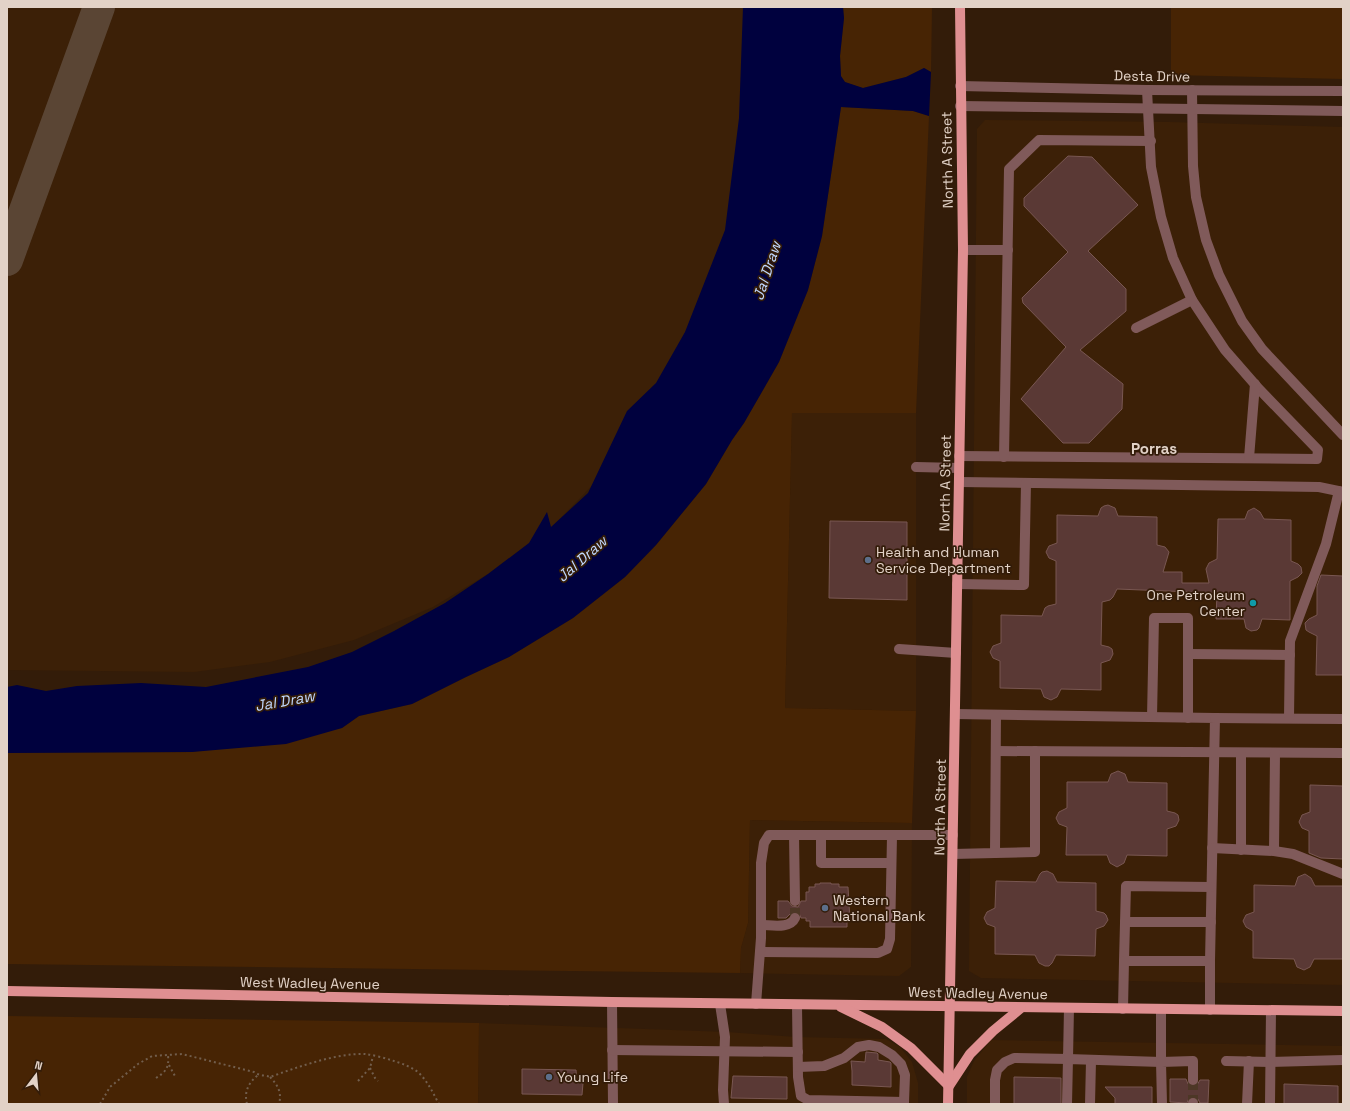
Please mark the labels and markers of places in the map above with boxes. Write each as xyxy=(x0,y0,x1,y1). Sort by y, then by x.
place label: Health and Human Service Department xyxy=(876,543,1011,577)
marker: Health and Human Service Department xyxy=(863,555,873,565)
place label: One Petroleum Center xyxy=(1147,586,1245,620)
marker: One Petroleum Center xyxy=(1248,598,1258,608)
place label: Western National Bank xyxy=(833,891,926,925)
marker: Western National Bank xyxy=(820,903,830,913)
place label: Young Life xyxy=(557,1068,628,1086)
marker: Young Life xyxy=(544,1072,554,1082)

